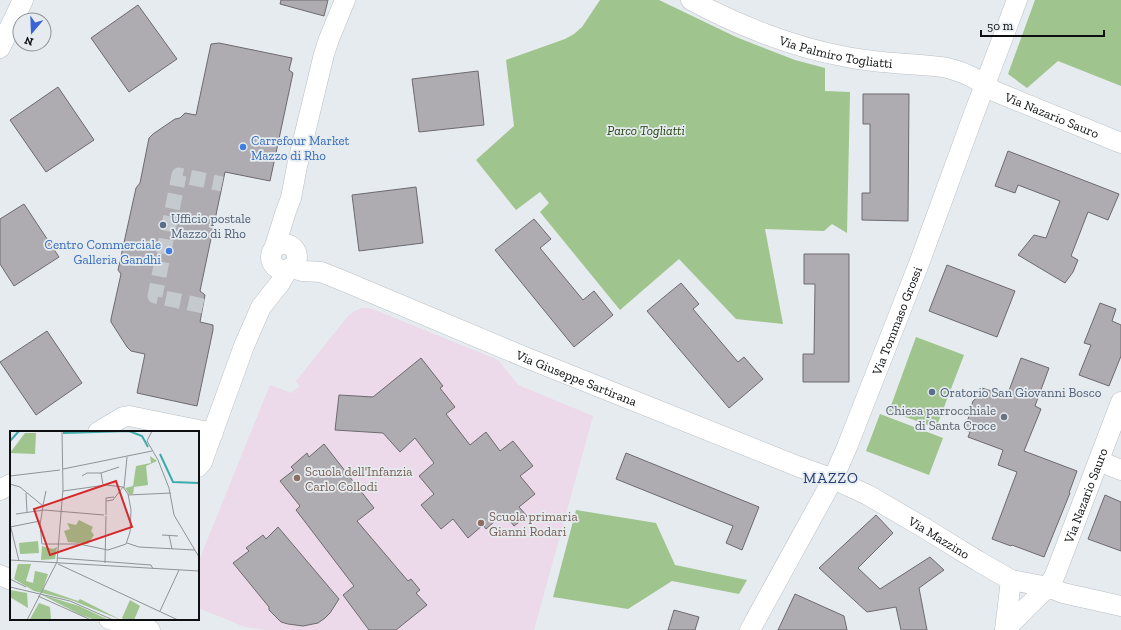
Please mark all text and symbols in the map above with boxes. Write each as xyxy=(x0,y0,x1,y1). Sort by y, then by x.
north arrow xyxy=(12,12,52,52)
scale bar xyxy=(981,12,1104,38)
text: 50 m xyxy=(987,19,1014,33)
street label: Via Palmiro Togliatti xyxy=(776,32,894,71)
text: N xyxy=(22,33,35,48)
street label: Via Nazario Sauro xyxy=(1002,88,1102,141)
park label: Parco Togliatti xyxy=(607,123,685,138)
place label: Carrefour Market Mazzo di Rho xyxy=(251,133,350,163)
marker: Carrefour Market Mazzo di Rho xyxy=(238,142,248,152)
place label: Ufficio postale Mazzo di Rho xyxy=(171,211,251,241)
marker: Ufficio postale Mazzo di Rho xyxy=(158,220,168,230)
place label: Centro Commerciale Galleria Gandhi xyxy=(45,237,161,267)
marker: Centro Commerciale Galleria Gandhi xyxy=(164,246,174,256)
street label: Via Tommaso Grossi xyxy=(868,264,925,378)
street label: Via Giuseppe Sartirana xyxy=(513,346,640,409)
place label: Oratorio San Giovanni Bosco xyxy=(940,385,1102,400)
marker: Oratorio San Giovanni Bosco xyxy=(927,387,937,397)
place label: Chiesa parrocchiale di Santa Croce xyxy=(886,403,996,433)
marker: Chiesa parrocchiale di Santa Croce xyxy=(999,412,1009,422)
inset map xyxy=(10,431,199,620)
street label: Via Nazario Sauro xyxy=(1060,445,1110,546)
place label: Scuola dell'Infanzia Carlo Collodi xyxy=(305,464,413,494)
district label: MAZZO xyxy=(803,469,859,487)
marker: Scuola dell'Infanzia Carlo Collodi xyxy=(292,473,302,483)
place label: Scuola primaria Gianni Rodari xyxy=(489,509,578,539)
street label: Via Mazzino xyxy=(905,513,973,562)
marker: Scuola primaria Gianni Rodari xyxy=(476,518,486,528)

